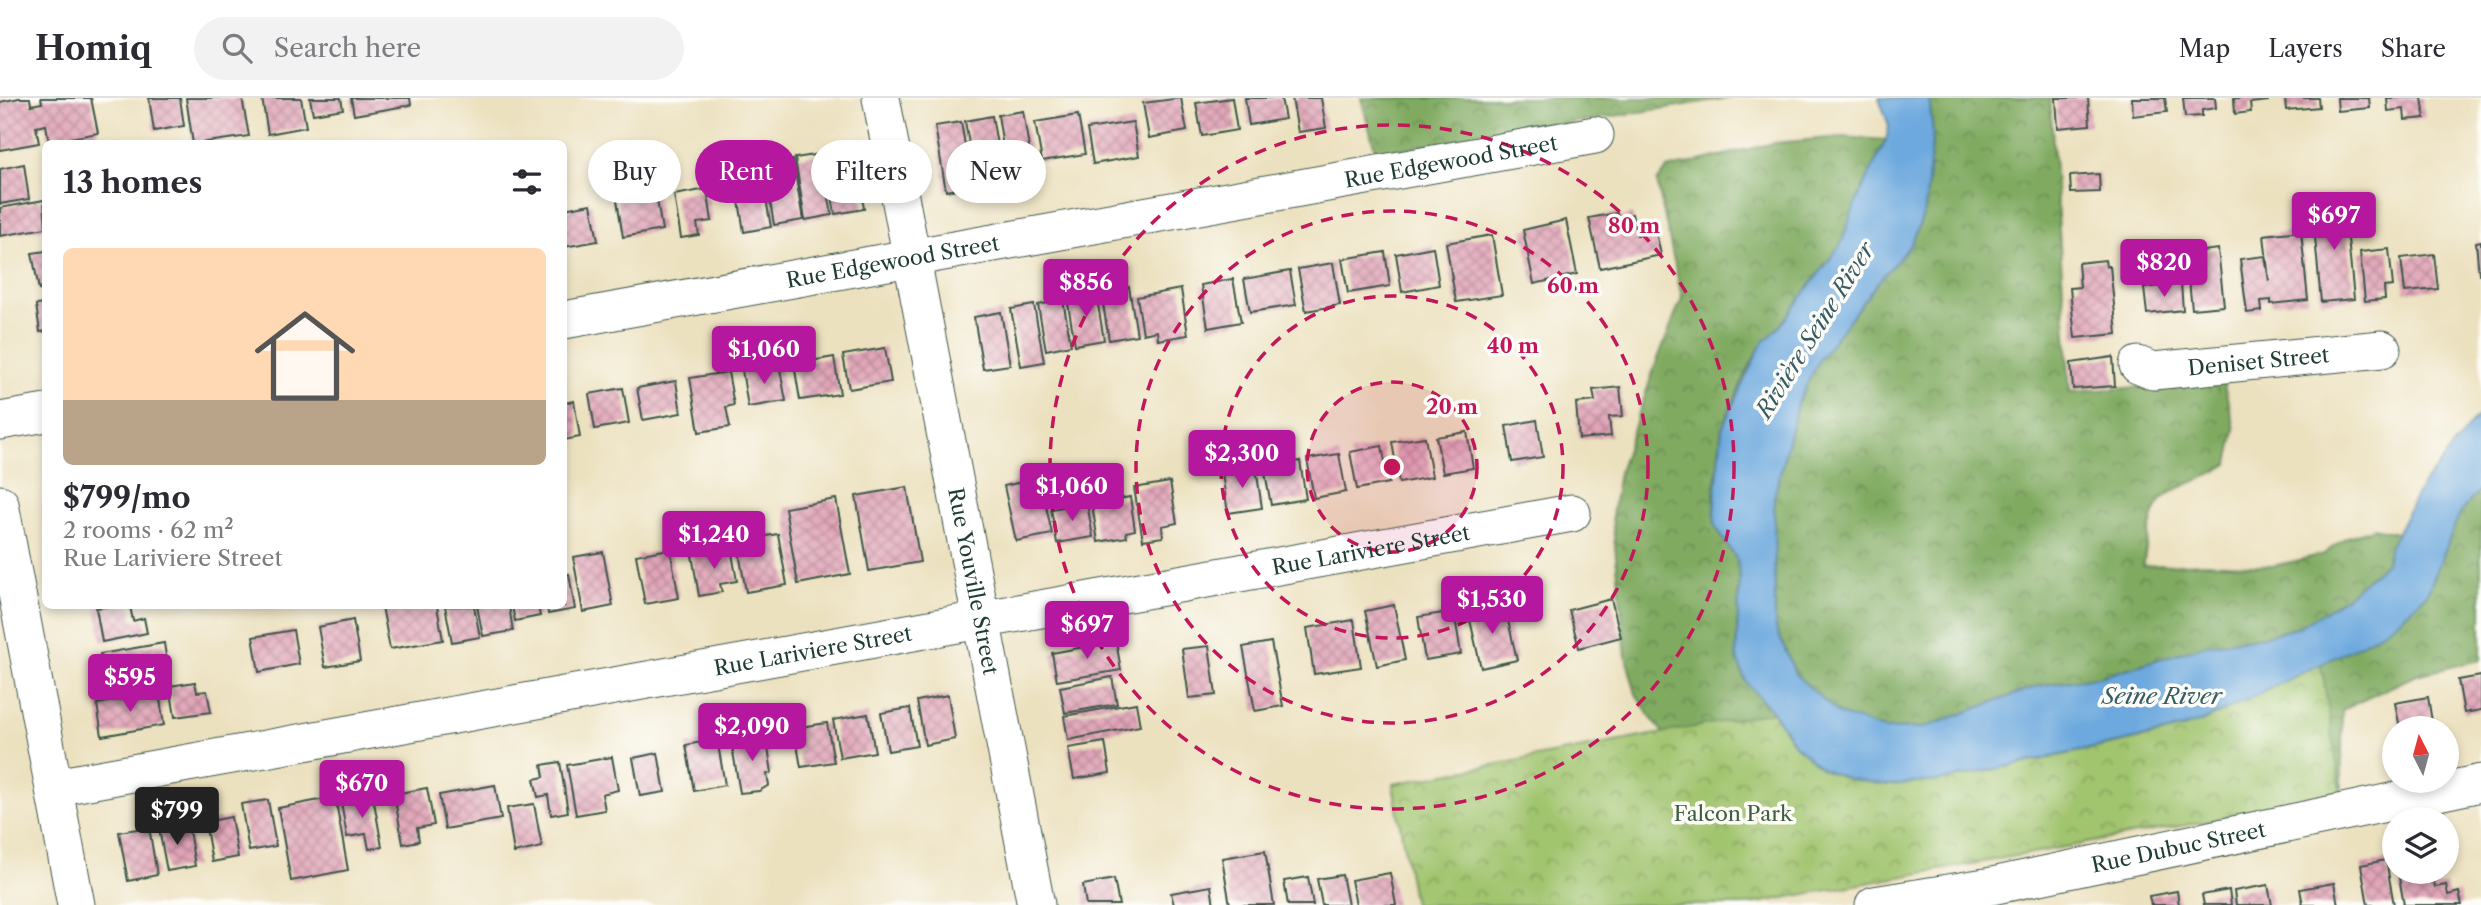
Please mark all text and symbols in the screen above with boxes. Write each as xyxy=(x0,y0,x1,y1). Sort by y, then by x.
search box xyxy=(194,17,684,80)
text: Homiq xyxy=(35,28,152,69)
icon: search xyxy=(218,29,256,67)
text: Search here xyxy=(274,32,421,64)
text: Map xyxy=(2179,34,2230,63)
text: Layers xyxy=(2268,34,2343,63)
text: Share xyxy=(2381,34,2446,63)
street label: Rue Edgewood Street xyxy=(1342,129,1560,192)
chip: Buy xyxy=(588,140,681,203)
chip: Rent xyxy=(695,140,797,203)
chip: Filters xyxy=(811,140,932,203)
chip: New xyxy=(946,140,1046,203)
icon: filters xyxy=(508,163,546,201)
text: 13 homes xyxy=(63,164,202,201)
pin: $697 xyxy=(2293,192,2375,252)
text: $697 xyxy=(2308,201,2360,229)
text: 80 m xyxy=(1608,213,1660,238)
street label: Rue Edgewood Street xyxy=(784,230,1002,292)
water label: Rivière Seine River xyxy=(1749,236,1881,425)
pin: $820 xyxy=(2123,240,2205,299)
text: $820 xyxy=(2136,248,2192,276)
pin: $856 xyxy=(1045,260,1127,319)
text: $856 xyxy=(1059,268,1113,296)
text: 60 m xyxy=(1547,273,1599,298)
icon: home xyxy=(242,293,368,419)
pin: $1,060 xyxy=(707,327,821,386)
text: 40 m xyxy=(1487,333,1539,358)
text: $1,060 xyxy=(728,335,800,363)
street label: Deniset Street xyxy=(2187,342,2331,380)
text: 20 m xyxy=(1426,394,1478,419)
pin: $2,300 xyxy=(1185,430,1299,490)
text: $2,300 xyxy=(1204,439,1280,467)
centre of rings xyxy=(1380,455,1404,479)
pin: $1,060 xyxy=(1015,464,1129,523)
text: $1,060 xyxy=(1036,472,1108,500)
text: $799/mo xyxy=(63,479,191,516)
street label: Rue Youville Street xyxy=(944,485,1004,677)
pin: $1,240 xyxy=(657,512,771,571)
text: 2 rooms · 62 m² xyxy=(63,516,234,544)
street label: Rue Lariviere Street xyxy=(1270,519,1472,579)
text: $1,240 xyxy=(678,520,750,548)
text: Rue Lariviere Street xyxy=(63,544,283,572)
pin: $1,530 xyxy=(1435,576,1549,636)
text: $1,530 xyxy=(1457,585,1527,613)
pin: $697 xyxy=(1046,602,1128,661)
text: $697 xyxy=(1061,610,1113,638)
street label: Rue Lariviere Street xyxy=(712,620,914,680)
pin: $595 xyxy=(89,654,171,714)
text: $595 xyxy=(104,663,156,691)
water label: Seine River xyxy=(2100,682,2223,710)
pin: $2,090 xyxy=(695,704,809,763)
text: $2,090 xyxy=(714,712,790,740)
north arrow xyxy=(2382,716,2459,793)
map controls xyxy=(2382,716,2459,884)
pin: $670 xyxy=(321,760,403,820)
text: $670 xyxy=(336,769,388,797)
pin: $799 xyxy=(136,788,218,847)
text: $799 xyxy=(151,796,203,824)
park label: Falcon Park xyxy=(1674,801,1793,826)
button: layers xyxy=(2382,807,2459,884)
street label: Rue Dubuc Street xyxy=(2089,816,2268,877)

